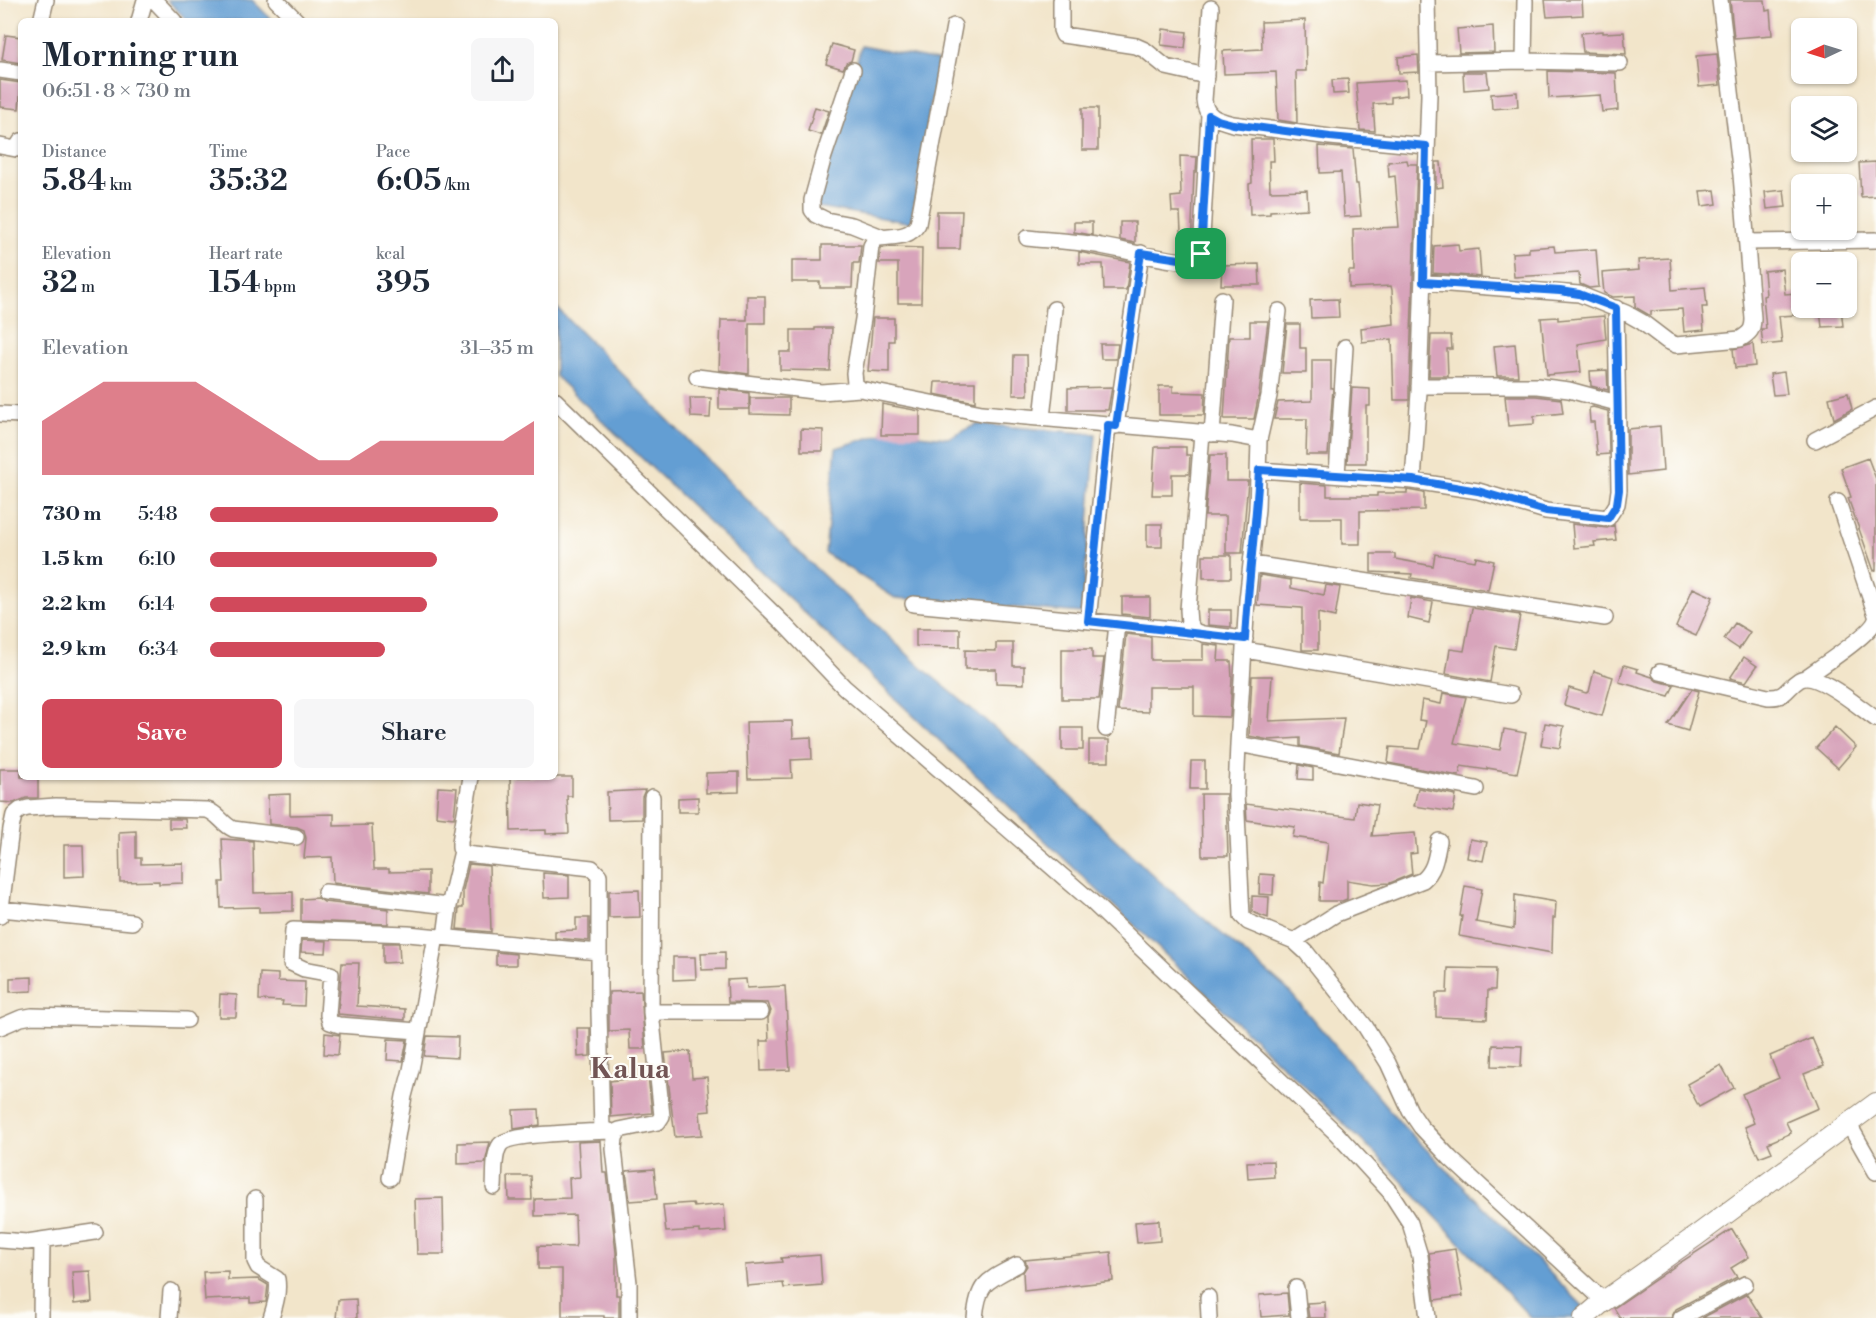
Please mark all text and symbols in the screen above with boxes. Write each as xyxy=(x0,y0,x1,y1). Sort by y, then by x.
north arrow xyxy=(1791,18,1857,84)
map controls xyxy=(1791,18,1857,318)
text: Morning run xyxy=(42,36,239,77)
button: share xyxy=(471,38,534,101)
text: 06:51 · 8 × 730 m xyxy=(42,79,191,104)
button: layers xyxy=(1791,96,1857,162)
text: Distance xyxy=(42,142,107,162)
text: Time xyxy=(209,142,248,162)
text: Pace xyxy=(376,142,410,162)
text: 5.84 xyxy=(42,162,106,200)
text: 35:32 xyxy=(209,162,288,200)
text: 6:05 xyxy=(376,162,442,200)
button: + xyxy=(1791,174,1857,240)
text: km xyxy=(106,175,132,195)
text: /km xyxy=(442,175,470,195)
pin xyxy=(1175,228,1226,279)
icon: arrive xyxy=(1184,237,1217,270)
text: Elevation xyxy=(42,244,111,264)
text: Heart rate xyxy=(209,244,283,264)
text: kcal xyxy=(376,244,405,264)
button: − xyxy=(1791,252,1857,318)
text: 32 xyxy=(42,264,78,302)
text: 154 xyxy=(209,264,261,302)
text: 395 xyxy=(376,264,430,302)
text: m xyxy=(78,277,95,297)
text: bpm xyxy=(261,277,296,297)
text: Elevation xyxy=(42,336,129,361)
text: 31–35 m xyxy=(460,336,534,361)
text: 730 m xyxy=(42,502,102,527)
text: 5:48 xyxy=(138,502,178,527)
text: 1.5 km xyxy=(42,547,103,572)
text: 6:10 xyxy=(138,547,176,572)
text: 2.2 km xyxy=(42,592,106,617)
text: 6:14 xyxy=(138,592,174,617)
text: 2.9 km xyxy=(42,637,106,662)
text: 6:34 xyxy=(138,637,178,662)
button: Save xyxy=(42,699,282,768)
button: Share xyxy=(294,699,534,768)
district label: Kalua xyxy=(590,1052,671,1087)

